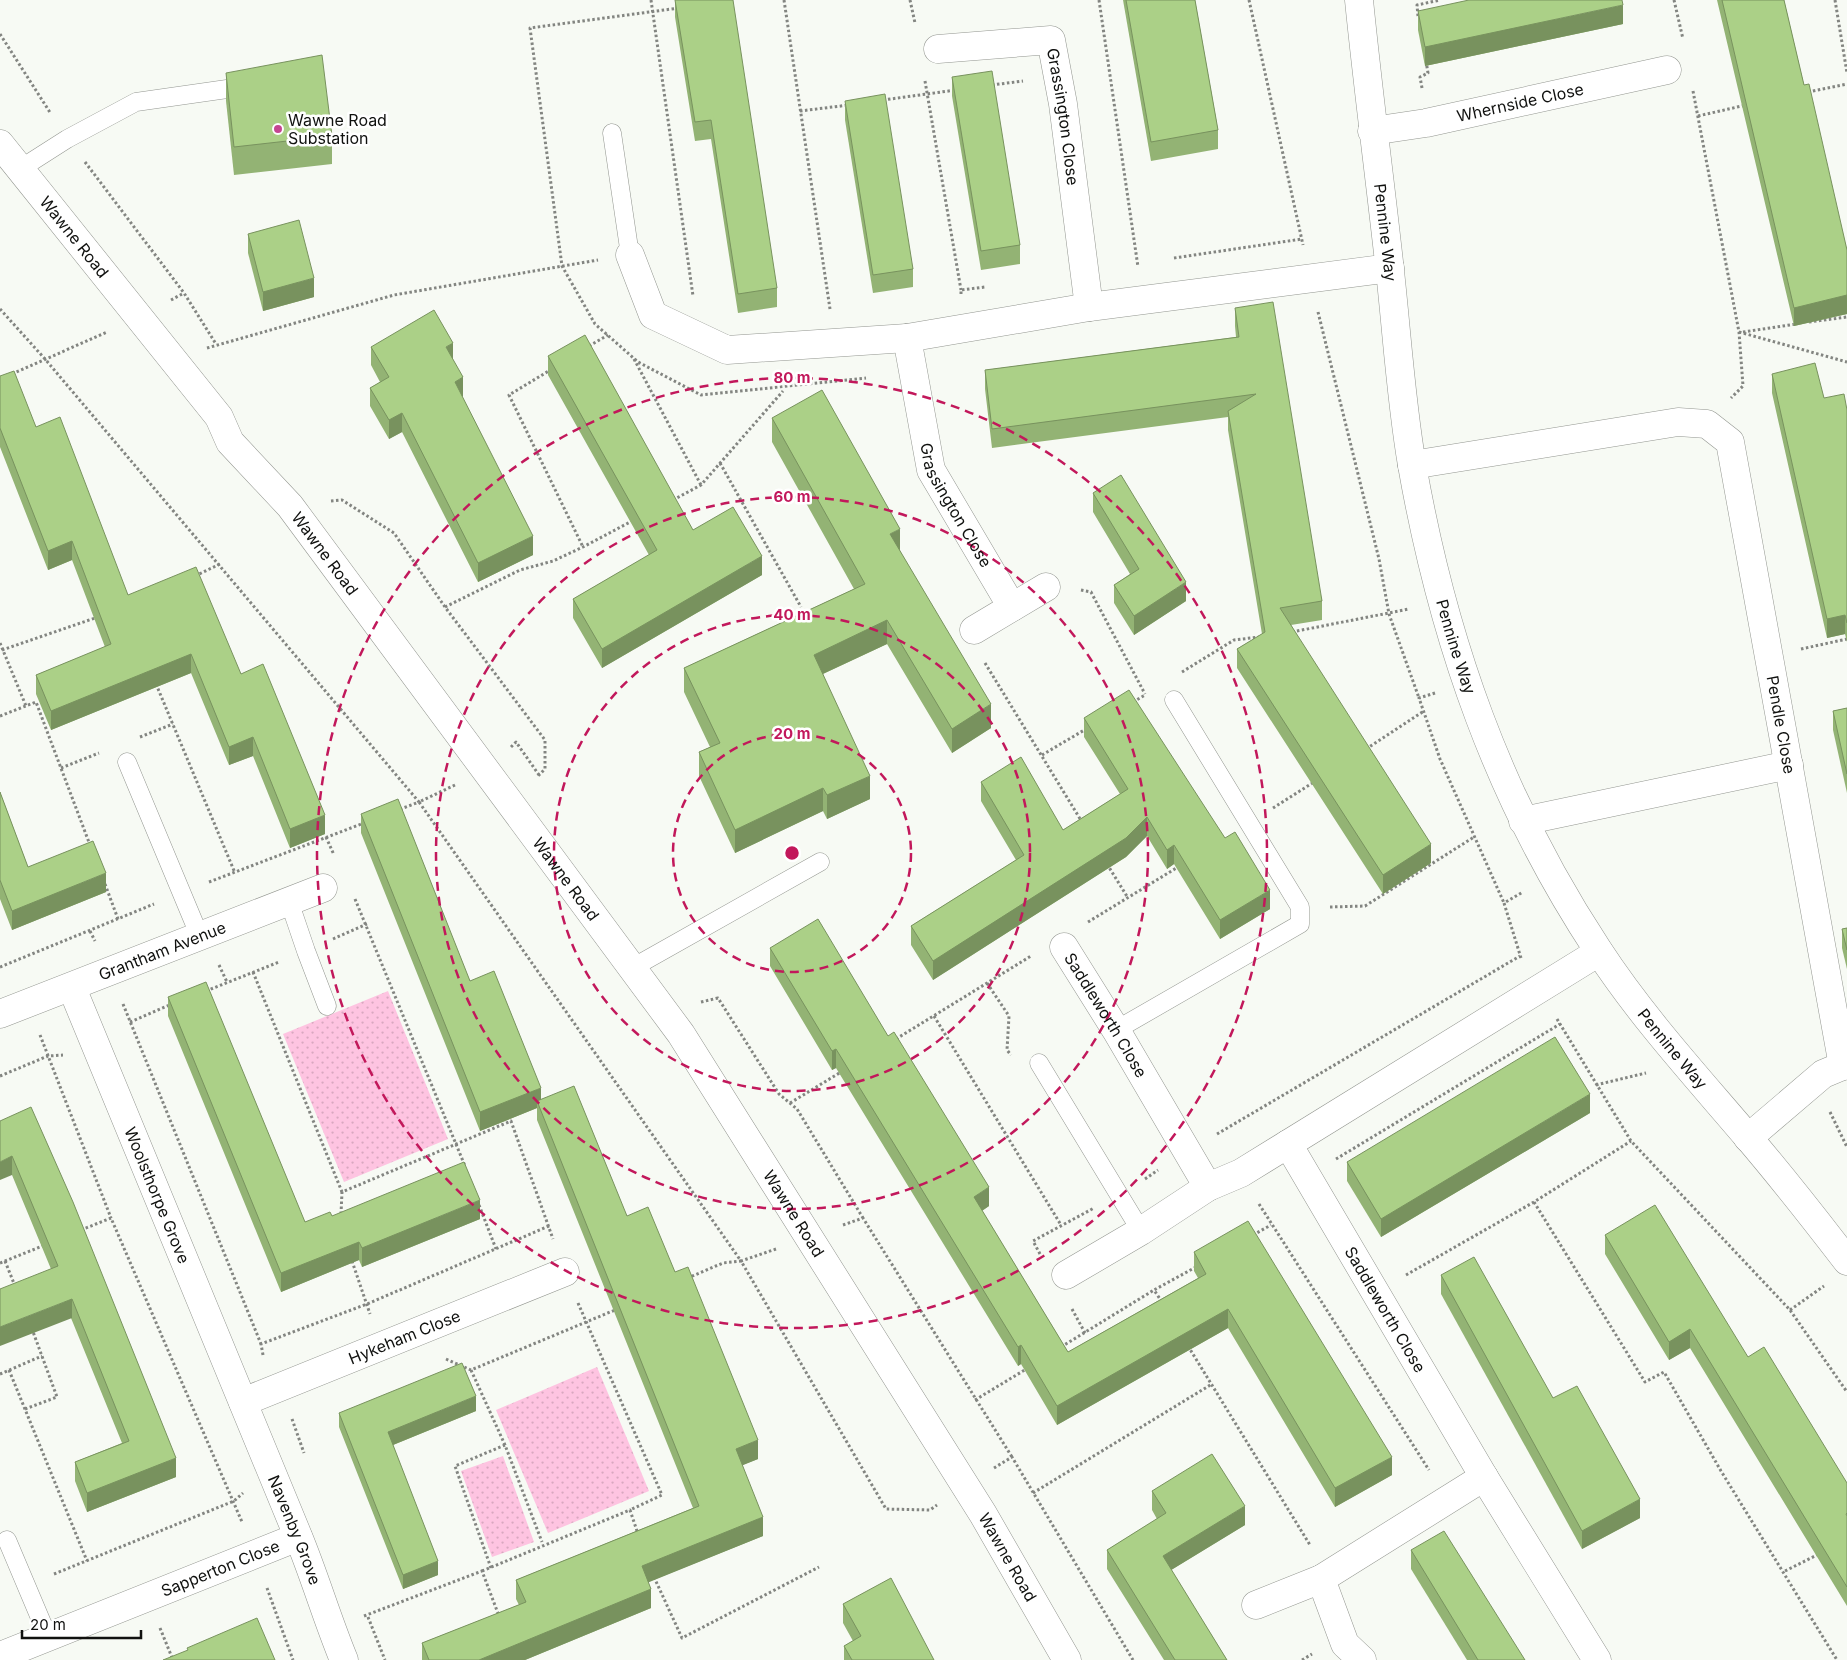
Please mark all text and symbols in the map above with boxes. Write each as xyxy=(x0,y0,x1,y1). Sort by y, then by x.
street label: Grassington Close xyxy=(1043,46,1083,186)
street label: Whernside Close xyxy=(1455,79,1585,126)
place label: Wawne Road Substation xyxy=(288,110,387,148)
marker: Wawne Road Substation xyxy=(272,123,284,135)
street label: Pennine Way xyxy=(1370,182,1401,282)
street label: Wawne Road xyxy=(36,192,113,282)
text: 80 m xyxy=(773,368,811,387)
street label: Grassington Close xyxy=(916,441,996,571)
text: 60 m xyxy=(773,487,811,506)
street label: Wawne Road xyxy=(288,508,363,599)
street label: Pennine Way xyxy=(1432,597,1480,697)
text: 40 m xyxy=(773,605,811,624)
street label: Pendle Close xyxy=(1762,674,1800,775)
text: 20 m xyxy=(774,724,810,743)
street label: Wawne Road xyxy=(529,833,604,925)
centre of rings xyxy=(783,844,801,862)
street label: Grantham Avenue xyxy=(96,917,229,985)
street label: Saddleworth Close xyxy=(1060,949,1152,1081)
street label: Pennine Way xyxy=(1634,1004,1712,1093)
street label: Woolsthorpe Grove xyxy=(120,1124,194,1266)
street label: Wawne Road xyxy=(759,1166,829,1261)
street label: Saddleworth Close xyxy=(1341,1243,1430,1376)
street label: Hykeham Close xyxy=(346,1305,463,1368)
street label: Navenby Grove xyxy=(264,1472,326,1587)
street label: Wawne Road xyxy=(975,1509,1041,1605)
street label: Sapperton Close xyxy=(158,1535,282,1601)
scale bar xyxy=(22,1608,141,1640)
text: 20 m xyxy=(30,1615,66,1634)

